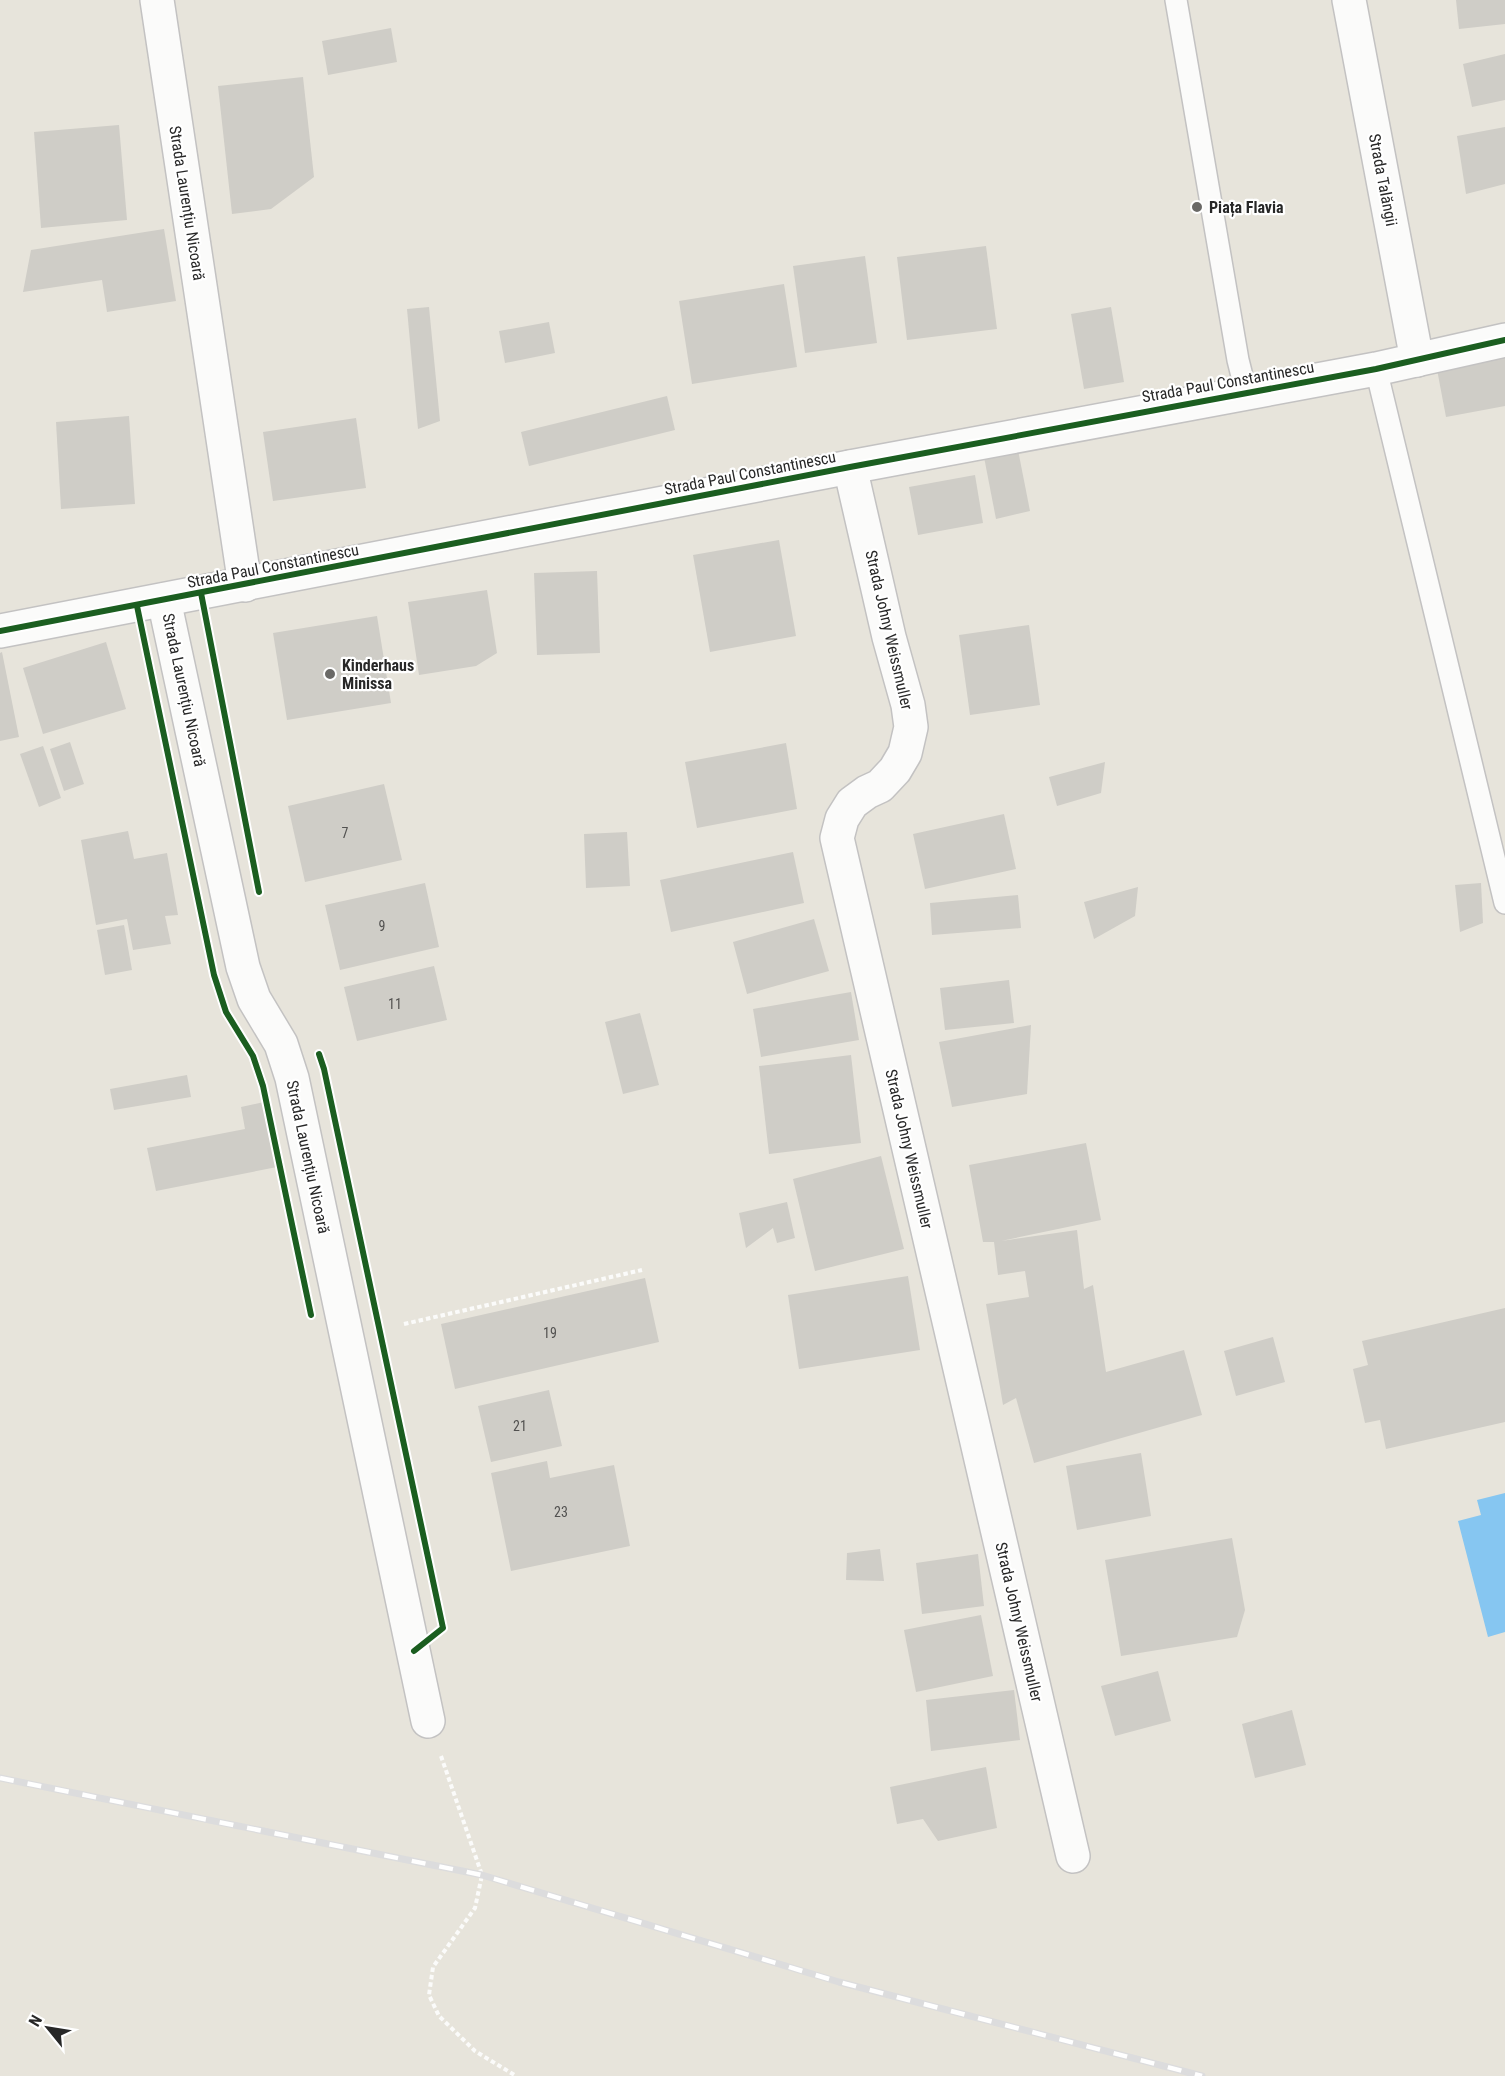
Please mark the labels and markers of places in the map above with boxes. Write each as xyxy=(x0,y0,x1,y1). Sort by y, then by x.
place label: Piața Flavia xyxy=(1209,198,1284,217)
marker: Piața Flavia xyxy=(1190,200,1204,214)
place label: Kinderhaus Minissa xyxy=(342,656,414,693)
marker: Kinderhaus Minissa xyxy=(323,667,337,681)

